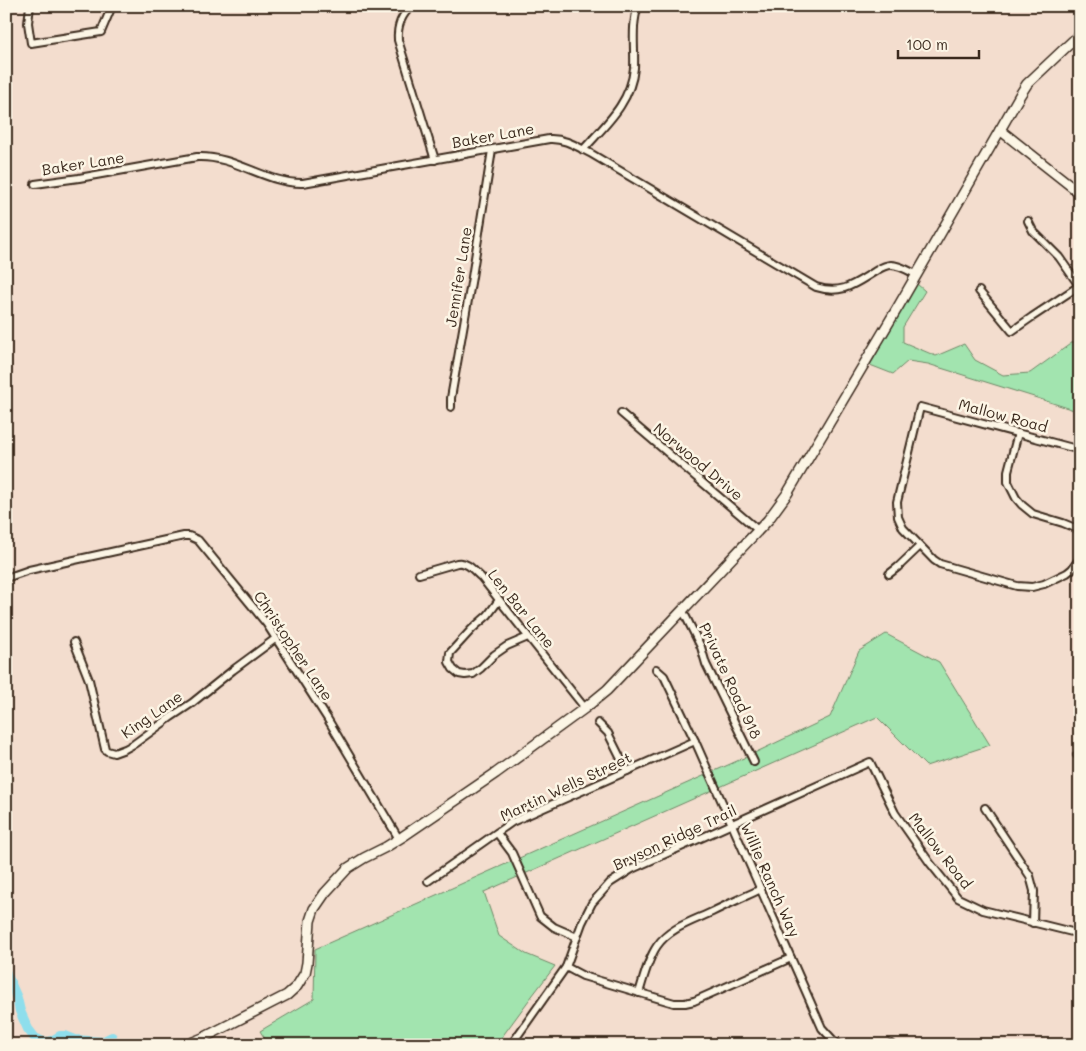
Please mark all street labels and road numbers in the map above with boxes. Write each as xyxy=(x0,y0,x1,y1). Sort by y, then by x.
street label: Baker Lane xyxy=(450,118,535,152)
street label: Baker Lane xyxy=(40,147,125,179)
street label: Jennifer Lane xyxy=(440,225,476,328)
street label: Mallow Road xyxy=(956,394,1050,437)
street label: Norwood Drive xyxy=(650,418,748,505)
street label: Len Bar Lane xyxy=(484,565,560,652)
street label: Christopher Lane xyxy=(250,587,338,704)
street label: Private Road 918 xyxy=(695,619,767,742)
street label: King Lane xyxy=(117,686,186,743)
street label: Martin Wells Street xyxy=(497,747,635,825)
street label: Bryson Ridge Trail xyxy=(610,800,740,874)
street label: Mallow Road xyxy=(905,808,977,893)
street label: Willie Ranch Way xyxy=(737,819,805,940)

